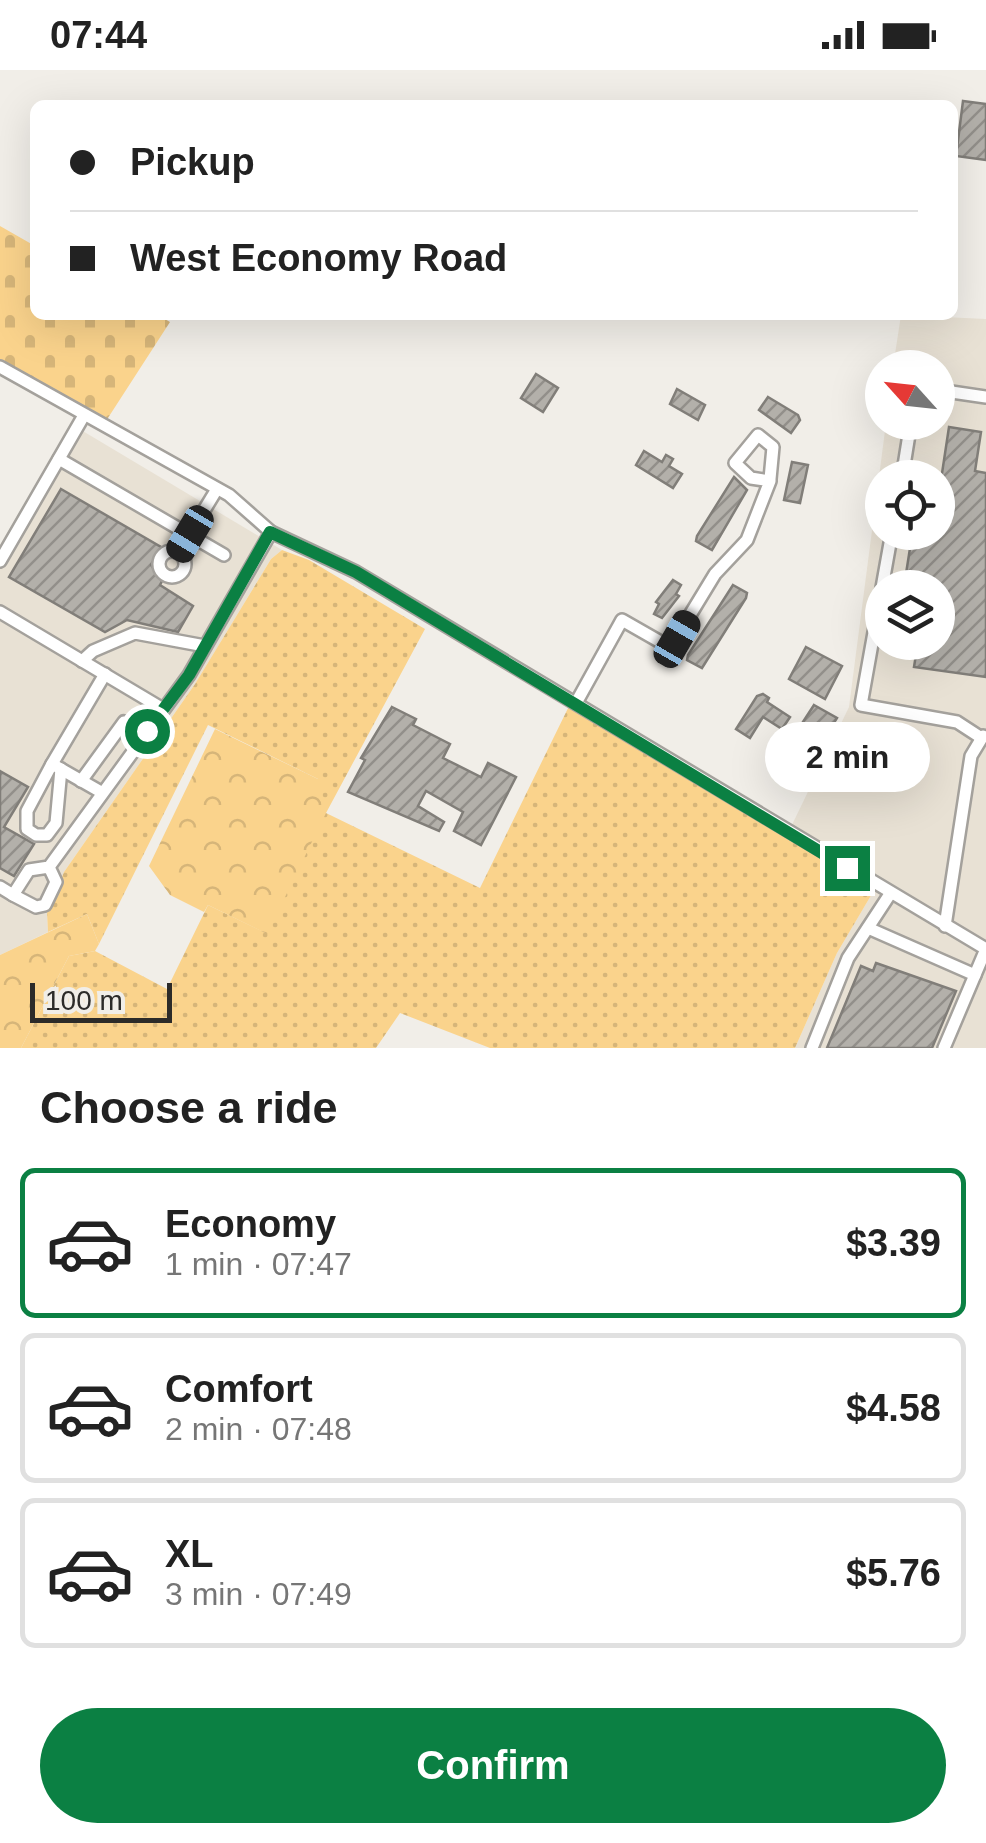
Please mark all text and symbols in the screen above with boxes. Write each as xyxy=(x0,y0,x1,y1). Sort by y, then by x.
text: 07:44 xyxy=(50,14,147,56)
text: Pickup xyxy=(130,141,255,183)
text: West Economy Road xyxy=(130,237,507,279)
north arrow xyxy=(865,350,955,440)
map controls xyxy=(865,350,955,660)
button: locate xyxy=(865,460,955,550)
car xyxy=(162,501,218,567)
button: layers xyxy=(865,570,955,660)
car xyxy=(649,606,705,672)
route start xyxy=(125,709,170,754)
callout: 2 min xyxy=(764,723,930,793)
text: 2 min xyxy=(806,739,889,775)
route end xyxy=(825,846,870,891)
scale bar xyxy=(30,978,172,1023)
text: 100 m xyxy=(45,985,123,1016)
text: Choose a ride xyxy=(40,1082,338,1133)
icon: car xyxy=(45,1198,135,1288)
text: Economy xyxy=(165,1203,336,1245)
text: $3.39 xyxy=(846,1222,941,1264)
text: 1 min · 07:47 xyxy=(165,1246,352,1282)
icon: car xyxy=(45,1363,135,1453)
text: Comfort xyxy=(165,1368,313,1410)
text: $4.58 xyxy=(846,1387,941,1429)
text: 2 min · 07:48 xyxy=(165,1411,352,1447)
icon: car xyxy=(45,1528,135,1618)
text: XL xyxy=(165,1533,214,1575)
text: $5.76 xyxy=(846,1552,941,1594)
text: 3 min · 07:49 xyxy=(165,1576,352,1612)
button: Confirm xyxy=(40,1708,946,1823)

